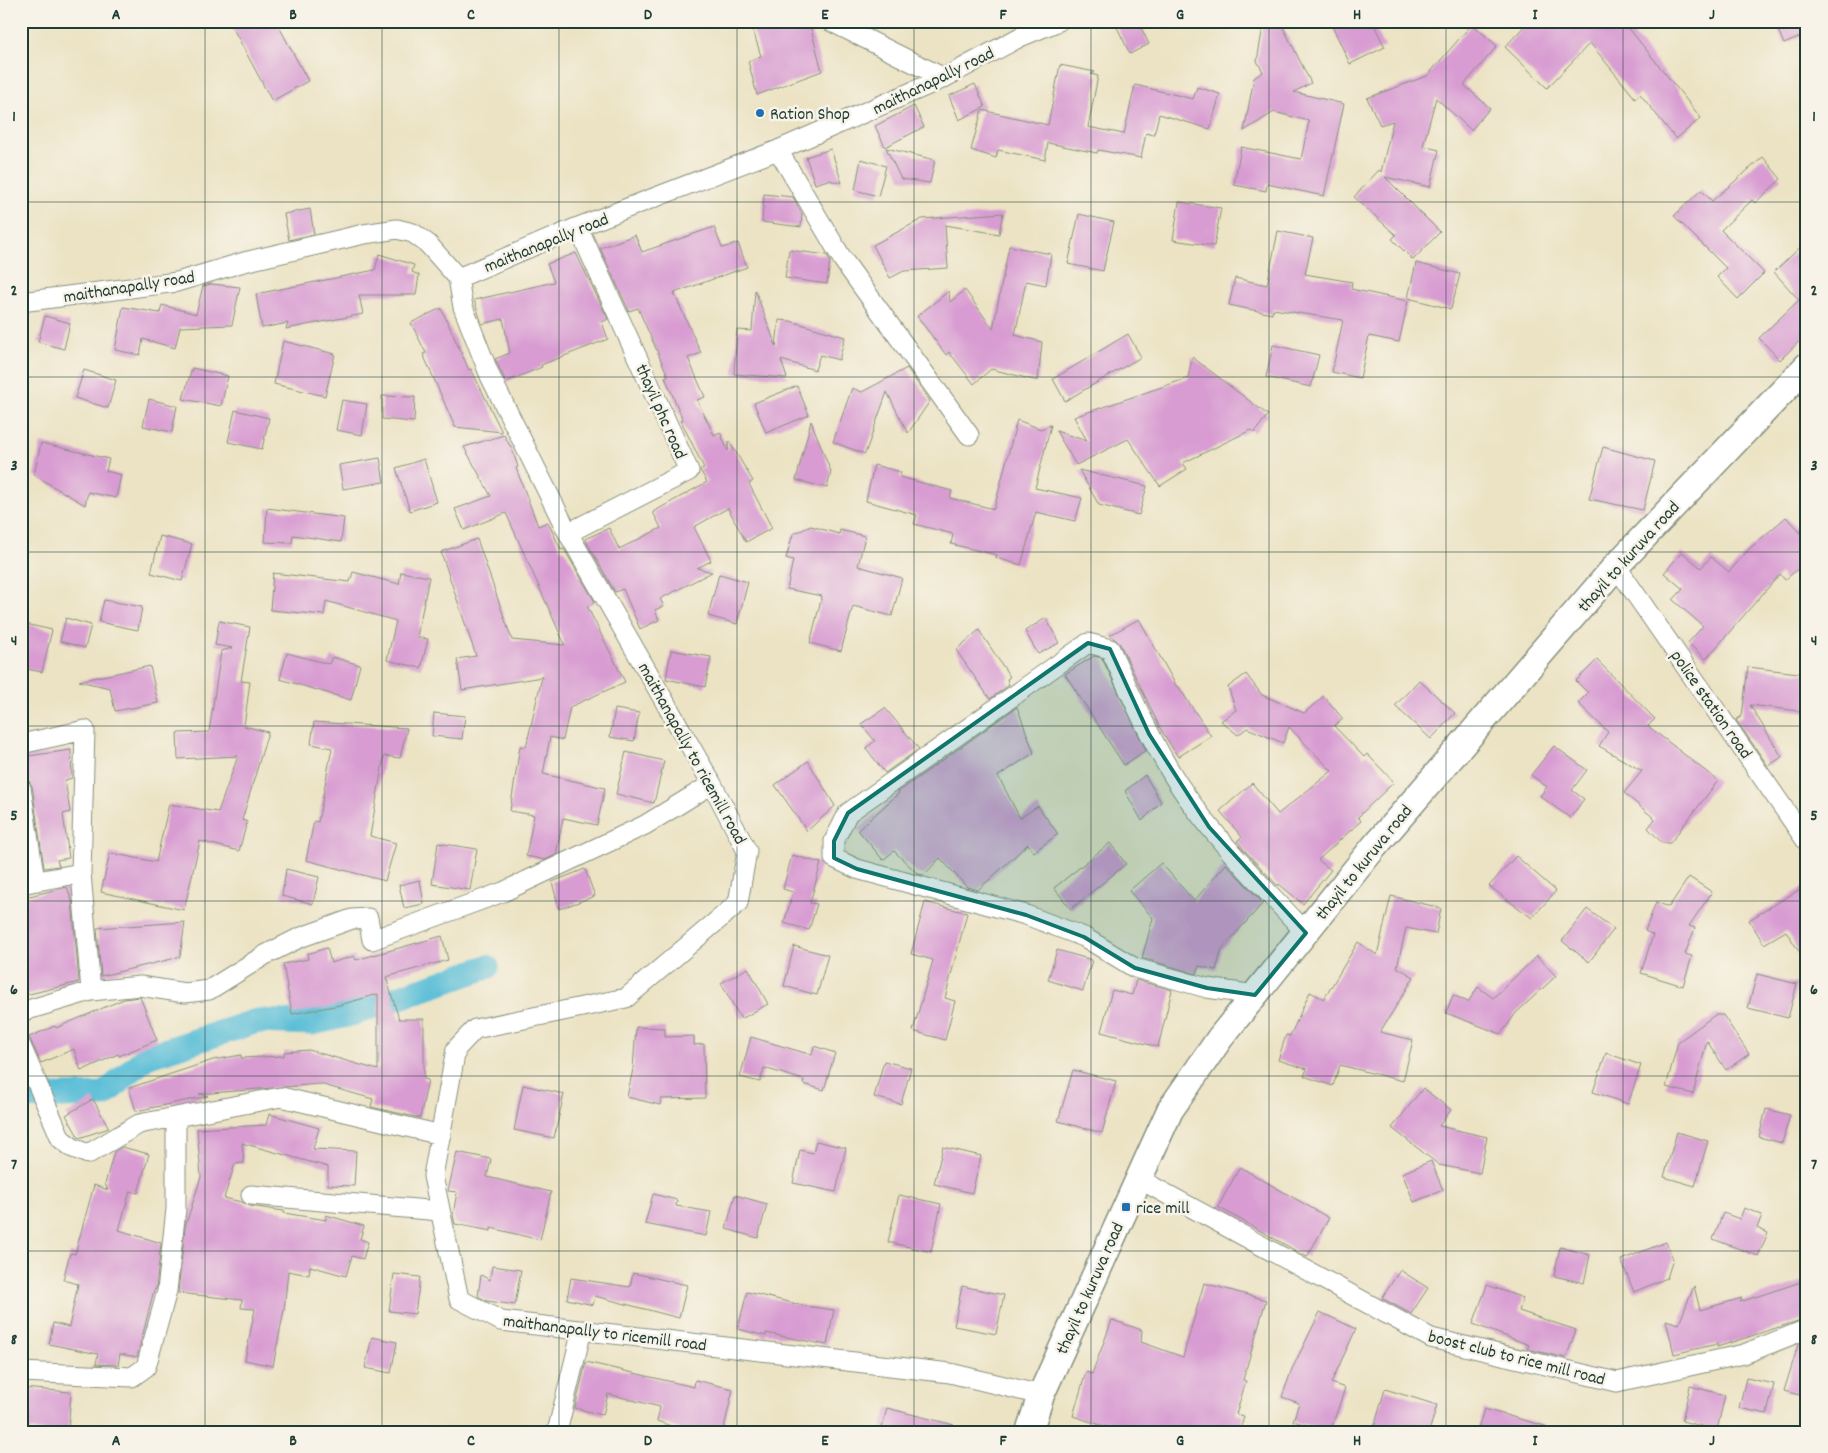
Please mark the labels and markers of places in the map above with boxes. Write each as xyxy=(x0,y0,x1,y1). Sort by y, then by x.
place label: Ration Shop xyxy=(770,103,850,128)
marker: Ration Shop xyxy=(754,107,766,119)
place label: rice mill xyxy=(1136,1197,1190,1222)
marker: rice mill xyxy=(1120,1201,1132,1213)

